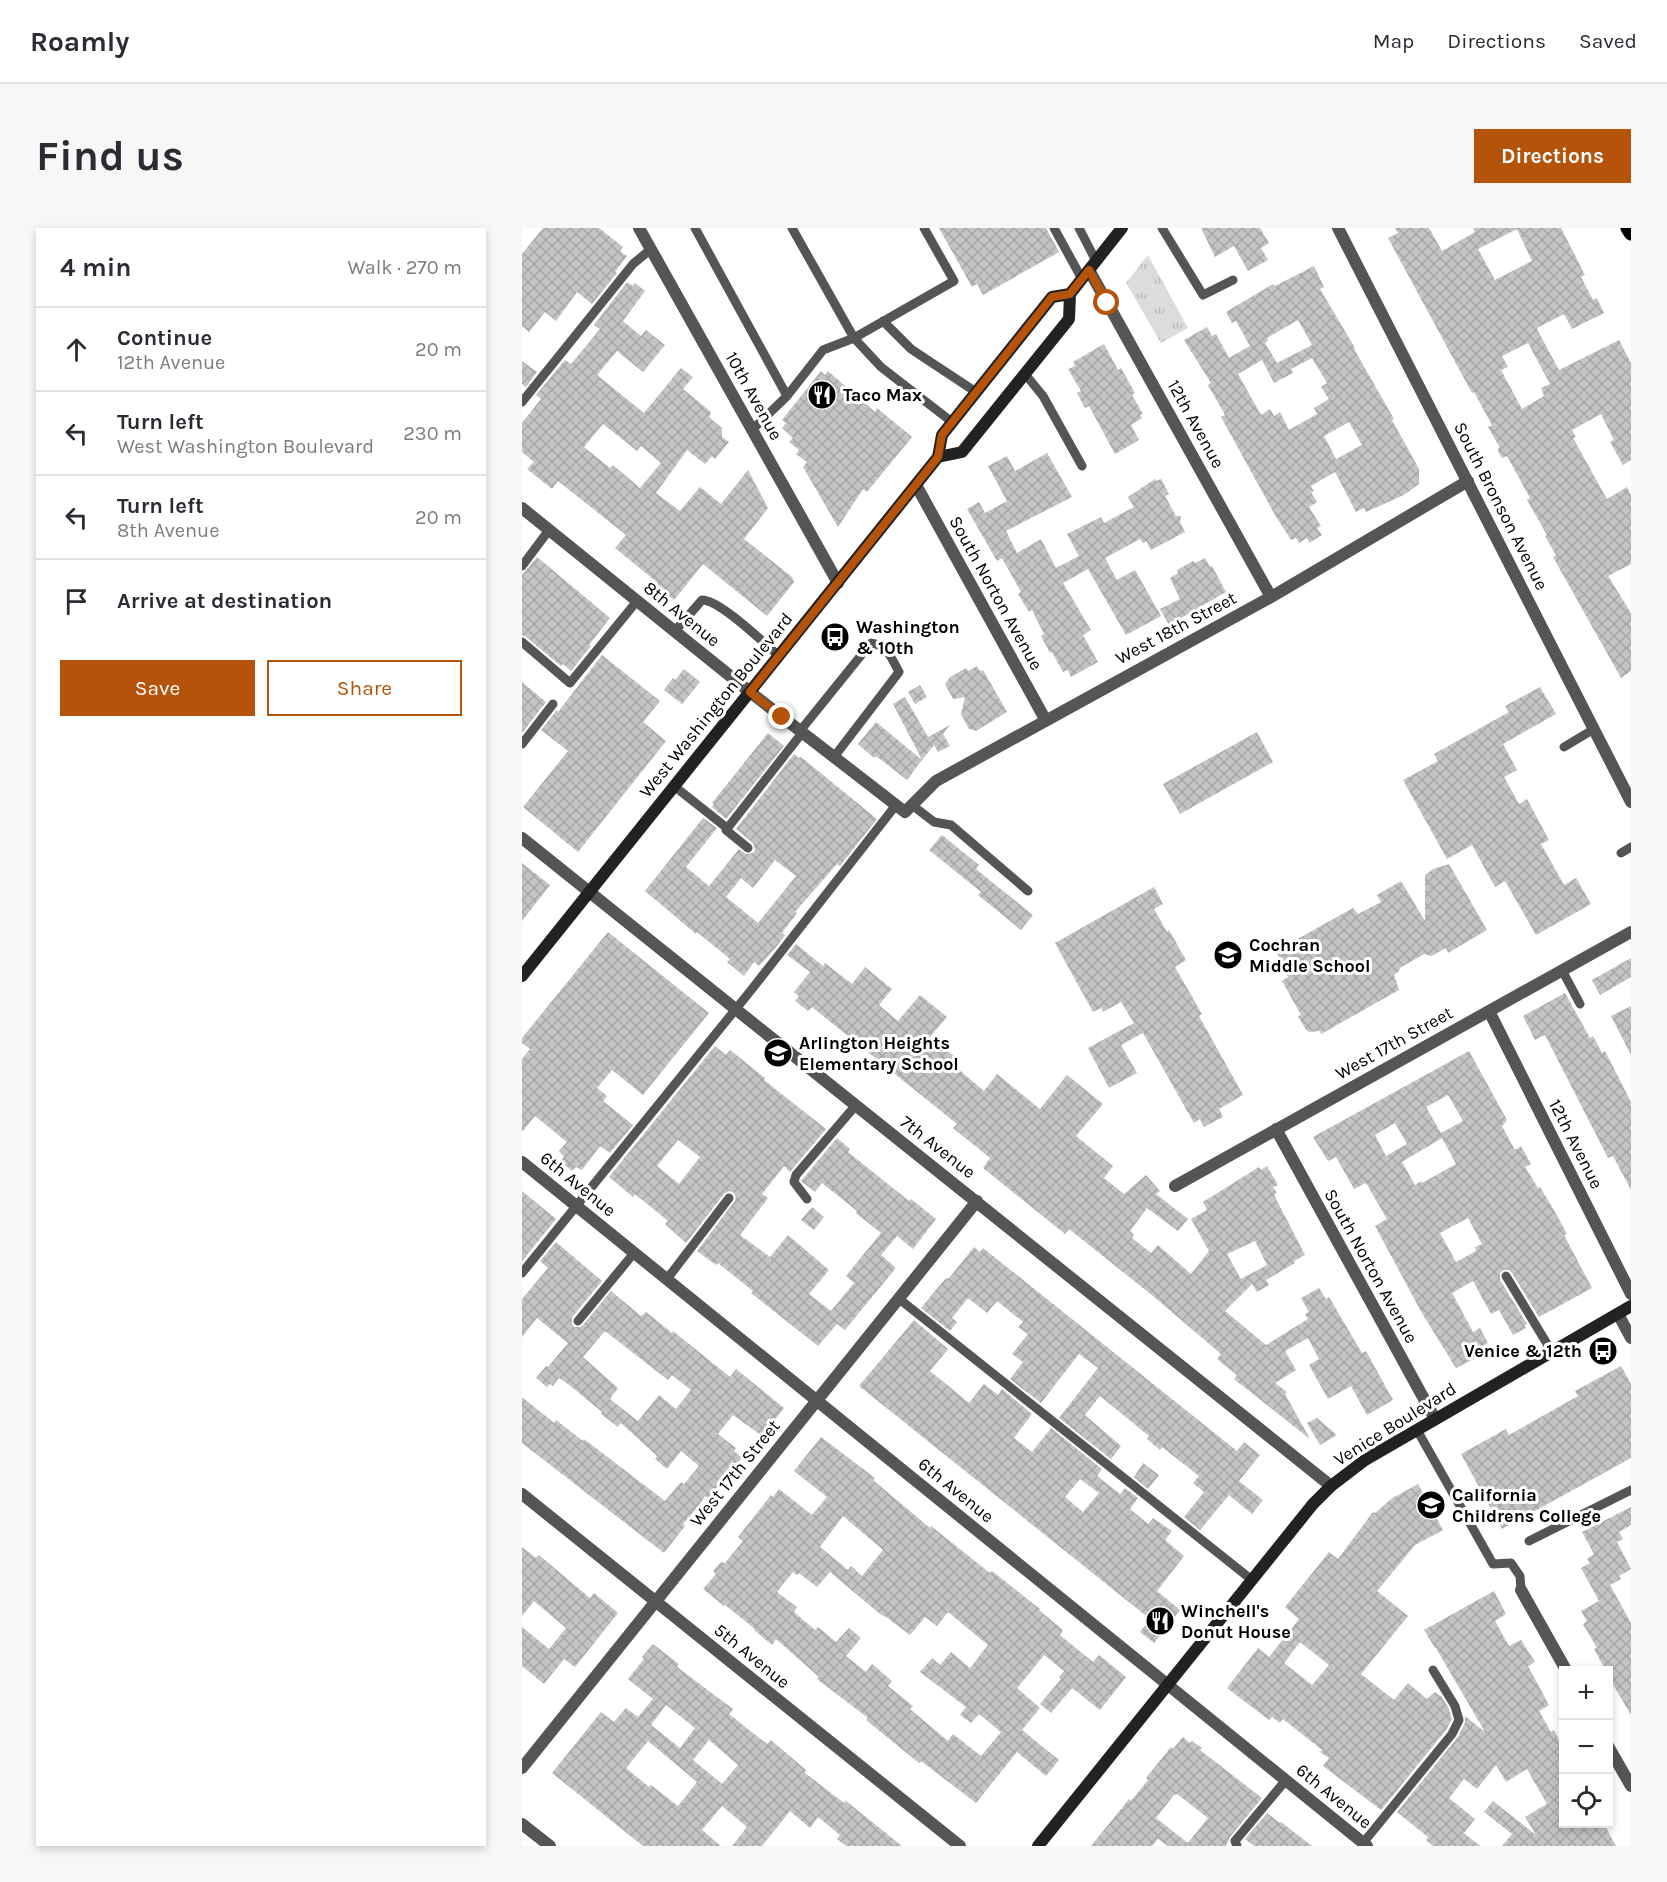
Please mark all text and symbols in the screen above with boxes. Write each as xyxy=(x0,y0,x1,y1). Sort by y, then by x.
text: Roamly xyxy=(30,25,129,58)
text: Map xyxy=(1373,29,1414,53)
text: Directions xyxy=(1447,29,1546,53)
text: Saved xyxy=(1579,29,1637,53)
button: Directions xyxy=(1474,129,1631,183)
text: Find us xyxy=(36,131,184,181)
text: 4 min xyxy=(60,252,131,283)
text: Walk · 270 m xyxy=(348,256,462,279)
route start xyxy=(1093,289,1119,315)
text: Continue xyxy=(117,325,212,351)
icon: ahead xyxy=(60,333,93,366)
text: 20 m xyxy=(415,338,462,361)
street label: 10th Avenue xyxy=(721,348,787,444)
text: 12th Avenue xyxy=(117,351,225,374)
street label: 12th Avenue xyxy=(1163,376,1229,472)
restaurant icon: Taco Max xyxy=(806,379,838,411)
place label: Taco Max xyxy=(843,384,922,406)
text: Turn left xyxy=(117,409,204,435)
icon: left xyxy=(60,417,93,450)
street label: South Bronson Avenue xyxy=(1449,418,1553,594)
text: 230 m xyxy=(403,422,462,445)
text: West Washington Boulevard xyxy=(117,435,374,458)
text: Turn left xyxy=(117,493,204,519)
icon: left xyxy=(60,501,93,534)
text: 20 m xyxy=(415,506,462,529)
street label: South Norton Avenue xyxy=(944,512,1048,674)
text: 8th Avenue xyxy=(117,519,219,542)
street label: 8th Avenue xyxy=(639,576,725,652)
icon: arrive xyxy=(60,585,93,618)
street label: West 18th Street xyxy=(1112,587,1240,669)
text: Arrive at destination xyxy=(117,588,332,614)
street label: West Washington Boulevard xyxy=(635,608,797,802)
place label: Washington & 10th xyxy=(856,616,960,659)
bus stop icon: Washington & 10th xyxy=(819,621,851,653)
button: Save xyxy=(60,660,255,716)
button: Share xyxy=(267,660,462,716)
route end xyxy=(768,703,794,729)
place label: Cochran Middle School xyxy=(1249,934,1370,977)
school or university icon: Cochran Middle School xyxy=(1212,939,1244,971)
street label: West 17th Street xyxy=(1331,1002,1457,1084)
place label: Arlington Heights Elementary School xyxy=(799,1032,959,1075)
school or university icon: Arlington Heights Elementary School xyxy=(762,1037,794,1069)
street label: 12th Avenue xyxy=(1544,1096,1608,1192)
street label: 7th Avenue xyxy=(896,1111,980,1183)
street label: 6th Avenue xyxy=(536,1147,620,1221)
street label: South Norton Avenue xyxy=(1319,1185,1423,1347)
bus stop icon: Venice & 12th xyxy=(1587,1335,1619,1367)
place label: Venice & 12th xyxy=(1464,1340,1582,1362)
street label: Venice Boulevard xyxy=(1330,1378,1460,1470)
street label: West 17th Street xyxy=(685,1415,785,1531)
street label: 6th Avenue xyxy=(914,1453,998,1527)
place label: California Childrens College xyxy=(1452,1484,1601,1527)
school or university icon: California Childrens College xyxy=(1415,1489,1447,1521)
place label: Winchell's Donut House xyxy=(1181,1600,1291,1643)
restaurant icon: Winchell's Donut House xyxy=(1144,1605,1176,1637)
street label: 5th Avenue xyxy=(710,1619,794,1693)
map controls xyxy=(1559,1666,1613,1828)
button: + xyxy=(1559,1666,1613,1720)
button: − xyxy=(1559,1720,1613,1774)
street label: 6th Avenue xyxy=(1292,1759,1376,1833)
button: locate xyxy=(1559,1774,1613,1828)

